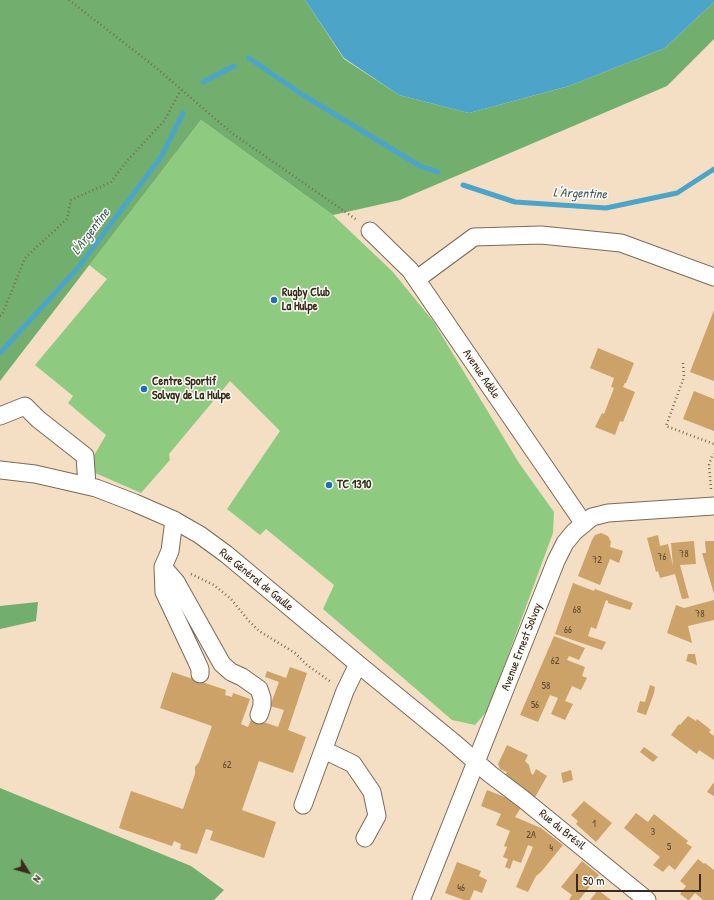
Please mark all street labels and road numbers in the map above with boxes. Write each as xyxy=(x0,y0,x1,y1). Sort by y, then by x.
street label: Avenue Adèle xyxy=(459,347,503,401)
street label: Rue Général de Gaulle xyxy=(216,546,296,614)
street label: Avenue Ernest Solvay xyxy=(499,601,545,693)
street label: Rue du Brésil xyxy=(536,807,588,853)

